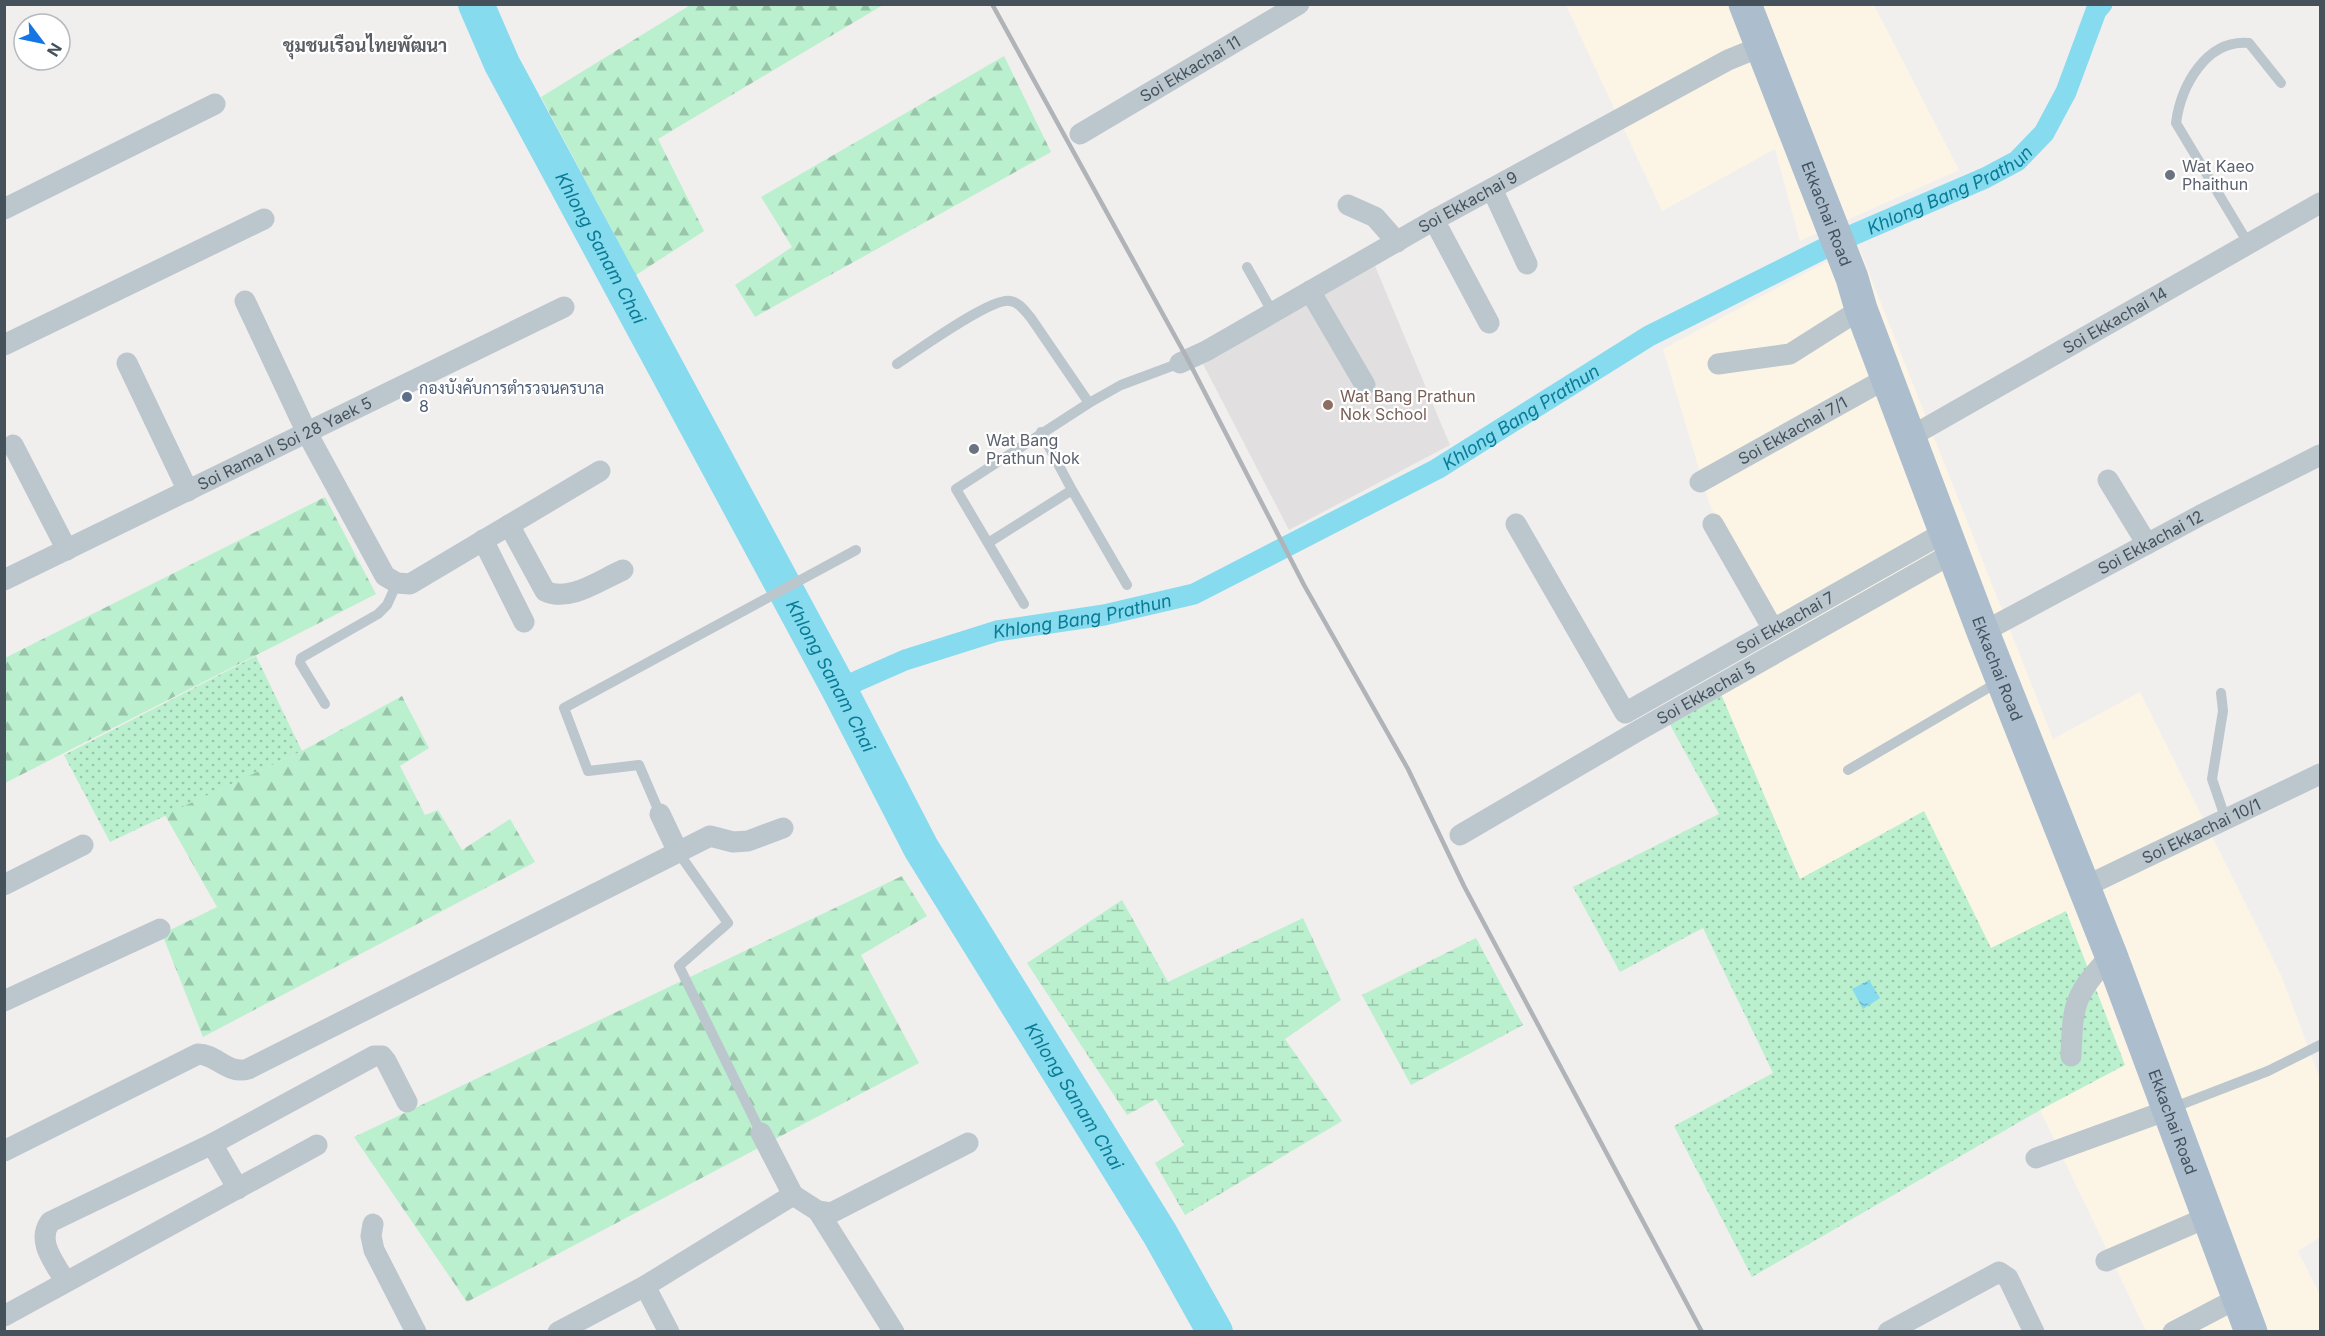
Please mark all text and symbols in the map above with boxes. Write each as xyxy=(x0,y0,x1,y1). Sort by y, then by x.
north arrow xyxy=(12,12,72,72)
street label: Soi Ekkachai 11 xyxy=(1136,31,1244,106)
district label: ชุมชนเรือนไทยพัฒนา xyxy=(283,33,447,60)
text: N xyxy=(43,39,66,60)
water label: Khlong Bang Prathun xyxy=(1864,141,2037,238)
place label: Wat Kaeo Phaithun xyxy=(2182,156,2254,194)
street label: Ekkachai Road xyxy=(1797,158,1856,269)
street label: Soi Ekkachai 9 xyxy=(1415,166,1521,237)
water label: Khlong Sanam Chai xyxy=(552,168,651,328)
marker: Wat Kaeo Phaithun xyxy=(2163,168,2177,182)
street label: Soi Ekkachai 14 xyxy=(2059,282,2171,358)
water label: Khlong Bang Prathun xyxy=(1438,360,1603,474)
place label: กองบังคับการตำรวจนครบาล 8 xyxy=(419,378,604,416)
place label: Wat Bang Prathun Nok School xyxy=(1340,386,1476,424)
marker: กองบังคับการตำรวจนครบาล 8 xyxy=(400,390,414,404)
street label: Soi Rama II Soi 28 Yaek 5 xyxy=(194,392,375,494)
street label: Soi Ekkachai 7/1 xyxy=(1735,392,1851,469)
marker: Wat Bang Prathun Nok School xyxy=(1321,398,1335,412)
place label: Wat Bang Prathun Nok xyxy=(986,430,1080,468)
marker: Wat Bang Prathun Nok xyxy=(967,442,981,456)
street label: Soi Ekkachai 12 xyxy=(2094,506,2207,579)
street label: Soi Ekkachai 7 xyxy=(1732,587,1838,658)
water label: Khlong Bang Prathun xyxy=(991,589,1173,642)
water label: Khlong Sanam Chai xyxy=(782,596,880,756)
street label: Ekkachai Road xyxy=(1968,613,2027,724)
street label: Soi Ekkachai 5 xyxy=(1653,657,1759,728)
street label: Soi Ekkachai 10/1 xyxy=(2139,794,2264,868)
water label: Khlong Sanam Chai xyxy=(1021,1019,1128,1174)
street label: Ekkachai Road xyxy=(2144,1066,2202,1177)

